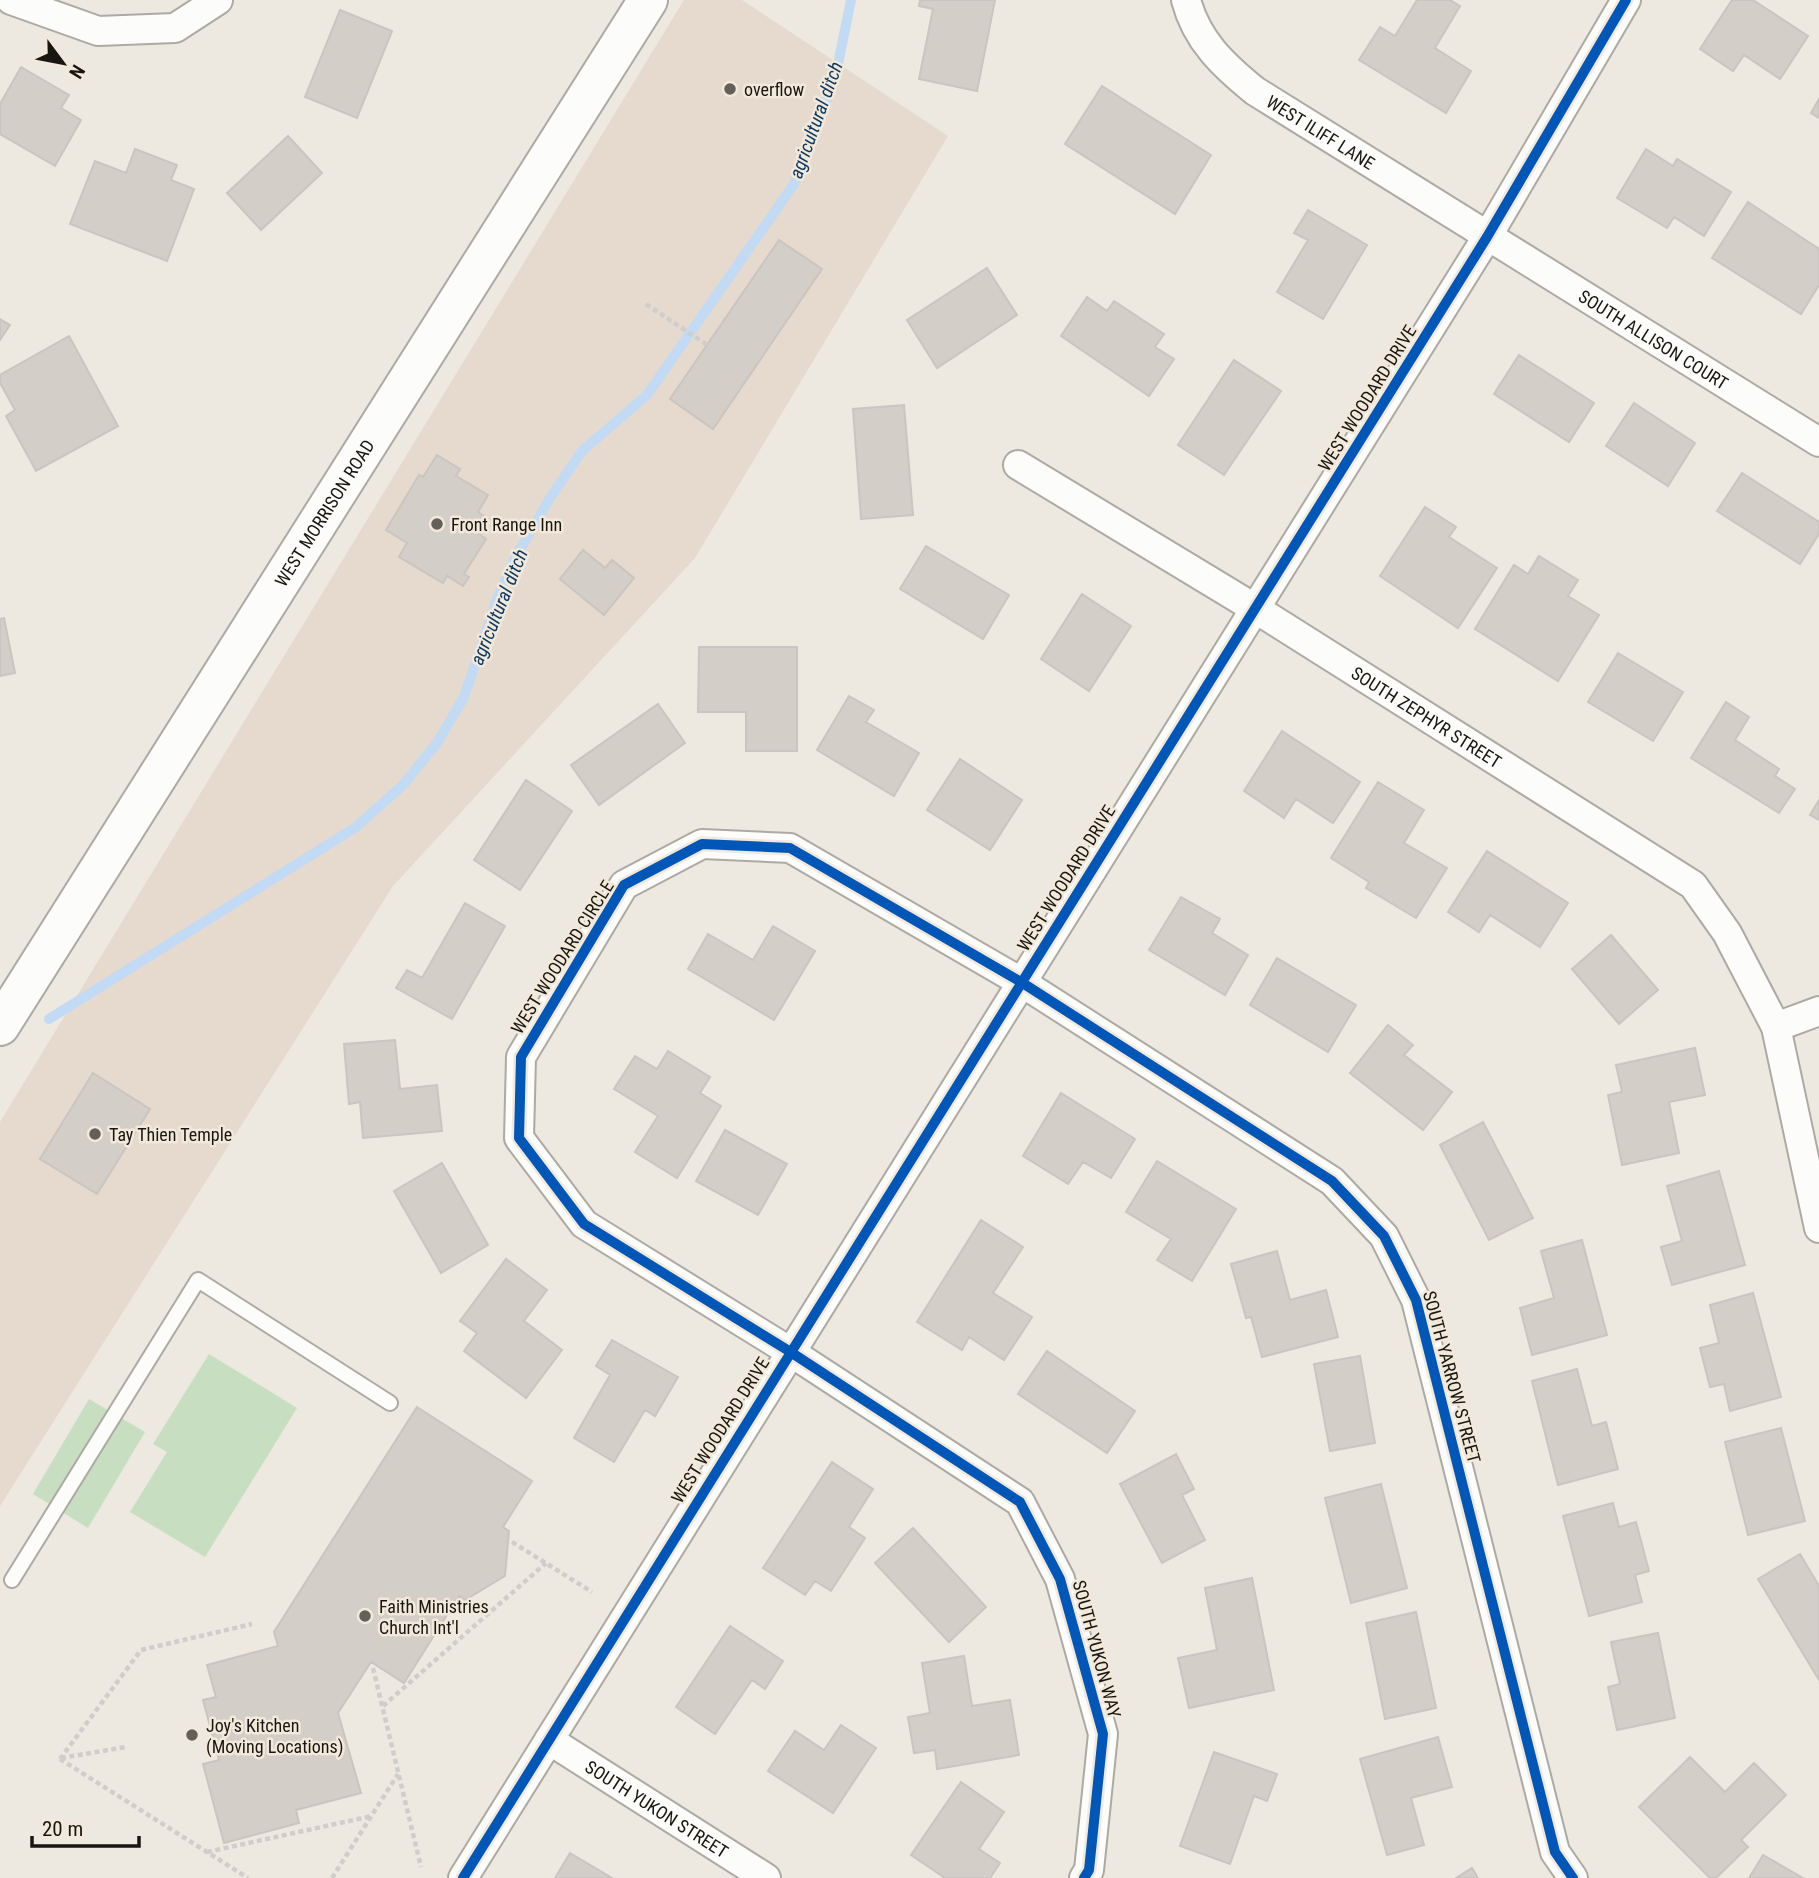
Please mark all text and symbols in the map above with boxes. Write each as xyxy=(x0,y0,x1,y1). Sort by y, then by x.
north arrow xyxy=(28,28,98,98)
water label: agricultural ditch xyxy=(784,58,848,182)
text: N xyxy=(64,61,90,83)
place label: overflow xyxy=(744,79,805,100)
marker: overflow xyxy=(722,81,738,97)
street label: WEST ILIFF LANE xyxy=(1263,90,1379,174)
street label: SOUTH ALLISON COURT xyxy=(1575,285,1732,393)
street label: WEST WOODARD DRIVE xyxy=(1314,321,1421,475)
street label: WEST MORRISON ROAD xyxy=(270,435,378,590)
place label: Front Range Inn xyxy=(451,514,562,535)
marker: Front Range Inn xyxy=(429,516,445,532)
water label: agricultural ditch xyxy=(465,546,533,668)
street label: SOUTH ZEPHYR STREET xyxy=(1348,662,1505,772)
street label: WEST WOODARD DRIVE xyxy=(1013,801,1120,955)
street label: WEST WOODARD CIRCLE xyxy=(506,876,618,1038)
place label: Tay Thien Temple xyxy=(109,1124,232,1145)
marker: Tay Thien Temple xyxy=(87,1126,103,1142)
street label: SOUTH YARROW STREET xyxy=(1419,1289,1485,1465)
street label: WEST WOODARD DRIVE xyxy=(667,1353,774,1507)
street label: SOUTH YUKON WAY xyxy=(1069,1578,1126,1721)
place label: Faith Ministries Church Int'l xyxy=(379,1596,489,1638)
marker: Faith Ministries Church Int'l xyxy=(357,1608,373,1624)
place label: Joy's Kitchen (Moving Locations) xyxy=(206,1715,343,1758)
marker: Joy's Kitchen (Moving Locations) xyxy=(184,1727,200,1743)
street label: SOUTH YUKON STREET xyxy=(582,1756,732,1862)
scale bar xyxy=(32,1804,138,1848)
text: 20 m xyxy=(42,1817,83,1841)

